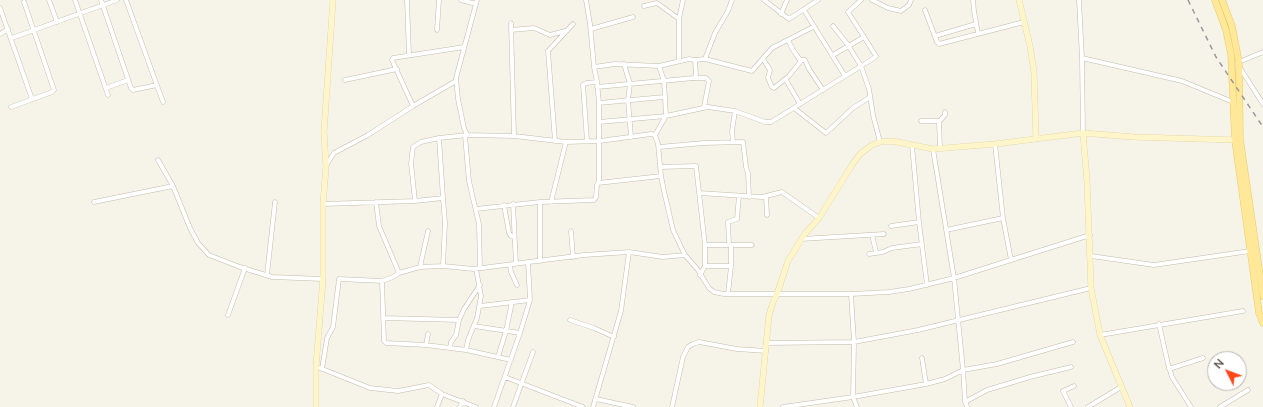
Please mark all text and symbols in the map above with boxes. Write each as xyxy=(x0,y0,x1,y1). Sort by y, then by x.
north arrow xyxy=(1207,351,1247,391)
text: N xyxy=(1211,356,1227,371)

